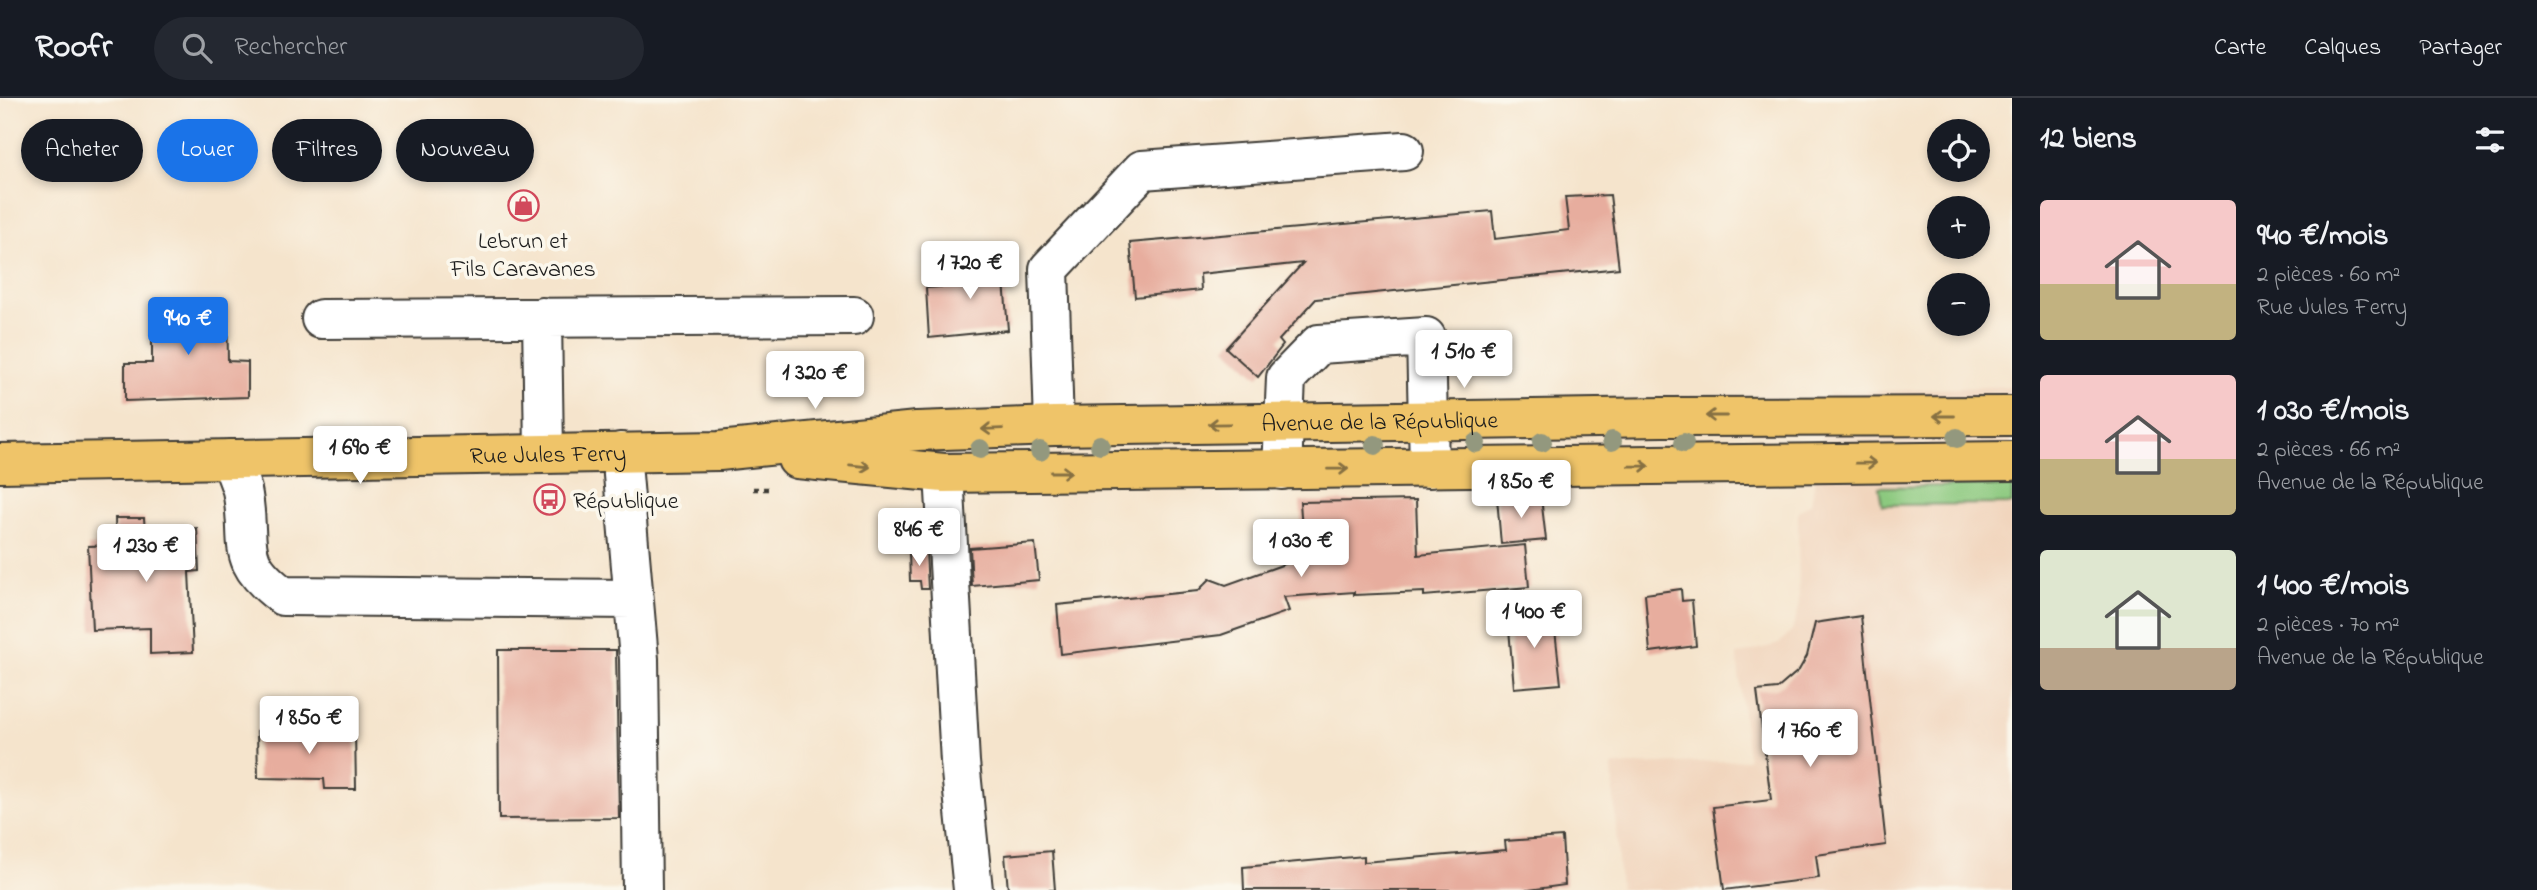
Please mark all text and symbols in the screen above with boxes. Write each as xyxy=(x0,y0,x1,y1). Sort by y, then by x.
search box xyxy=(154,17,644,80)
text: Roofr xyxy=(35,24,112,72)
icon: search xyxy=(178,29,216,67)
text: Rechercher xyxy=(234,29,347,67)
text: Carte xyxy=(2214,31,2266,66)
text: Calques xyxy=(2304,31,2381,66)
text: Partager xyxy=(2419,31,2502,66)
text: 12 biens xyxy=(2040,118,2137,162)
chip: Acheter xyxy=(21,119,143,182)
chip: Louer xyxy=(157,119,258,182)
chip: Filtres xyxy=(272,119,382,182)
chip: Nouveau xyxy=(396,119,534,182)
map controls xyxy=(1927,119,1990,336)
button: locate xyxy=(1927,119,1990,182)
icon: filters xyxy=(2471,121,2509,159)
shop icon: Lebrun et Fils Caravanes xyxy=(506,189,540,223)
button: + xyxy=(1927,196,1990,259)
text: 940 €/mois xyxy=(2257,215,2389,259)
place label: Lebrun et Fils Caravanes xyxy=(449,225,596,288)
icon: home xyxy=(2096,228,2180,312)
pin: 1 720 € xyxy=(905,242,1035,301)
text: 1 720 € xyxy=(937,247,1003,280)
text: 2 pièces · 60 m² xyxy=(2257,259,2400,292)
button: − xyxy=(1927,273,1990,336)
text: Rue Jules Ferry xyxy=(2257,292,2407,325)
pin: 940 € xyxy=(139,298,237,357)
text: 940 € xyxy=(164,303,212,336)
pin: 1 510 € xyxy=(1399,330,1529,390)
text: 1 510 € xyxy=(1431,336,1497,369)
pin: 1 320 € xyxy=(750,352,880,411)
text: 1 320 € xyxy=(782,357,848,390)
text: 1 030 €/mois xyxy=(2257,390,2410,434)
icon: home xyxy=(2096,403,2180,487)
street label: Avenue de la République xyxy=(1261,404,1499,443)
one-way arrow xyxy=(1705,409,1728,423)
one-way arrow xyxy=(1933,409,1956,423)
one-way arrow xyxy=(1208,417,1231,431)
one-way arrow xyxy=(981,422,1004,435)
pin: 1 690 € xyxy=(295,426,425,486)
text: 1 690 € xyxy=(329,432,391,465)
text: 2 pièces · 66 m² xyxy=(2257,434,2400,467)
street label: Rue Jules Ferry xyxy=(469,438,627,475)
one-way arrow xyxy=(1854,456,1877,470)
one-way arrow xyxy=(1627,459,1650,473)
one-way arrow xyxy=(848,460,871,473)
pin: 1 850 € xyxy=(1456,460,1586,520)
one-way arrow xyxy=(1326,462,1349,476)
one-way arrow xyxy=(1049,465,1072,479)
text: 1 850 € xyxy=(1488,466,1554,499)
text: Avenue de la République xyxy=(2257,467,2484,500)
bus stop icon: République xyxy=(533,483,567,517)
place label: République xyxy=(573,485,679,520)
pin: 846 € xyxy=(870,508,968,568)
text: 846 € xyxy=(894,514,944,547)
pin: 1 030 € xyxy=(1236,519,1366,579)
pin: 1 230 € xyxy=(81,524,211,584)
text: 1 030 € xyxy=(1269,525,1333,558)
text: 1 230 € xyxy=(113,530,179,563)
text: 1 400 €/mois xyxy=(2257,565,2410,609)
icon: home xyxy=(2096,578,2180,662)
pin: 1 400 € xyxy=(1469,590,1599,650)
text: 1 400 € xyxy=(1502,596,1566,629)
text: 2 pièces · 70 m² xyxy=(2257,609,2400,642)
text: Avenue de la République xyxy=(2257,642,2484,675)
pin: 1 850 € xyxy=(244,696,374,756)
text: 1 850 € xyxy=(276,702,342,735)
pin: 1 760 € xyxy=(1745,710,1875,769)
text: 1 760 € xyxy=(1778,715,1842,748)

